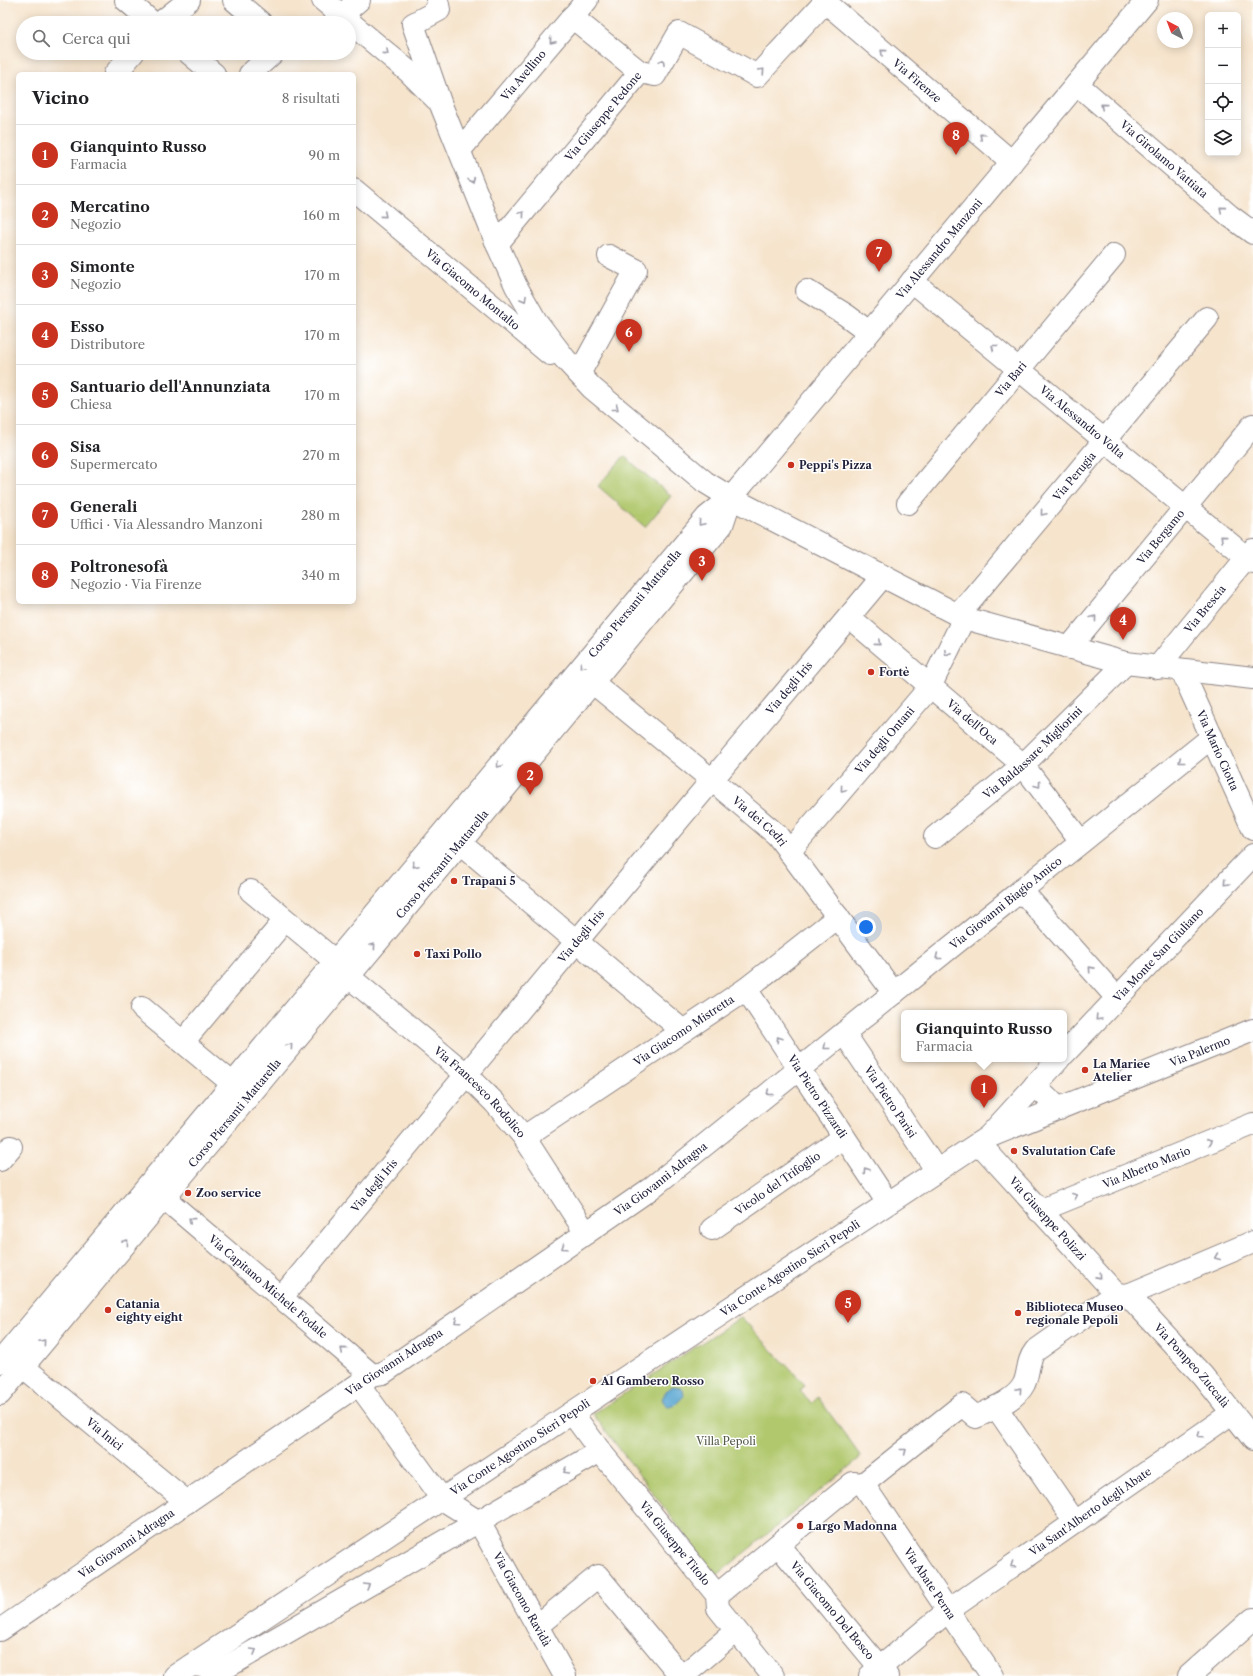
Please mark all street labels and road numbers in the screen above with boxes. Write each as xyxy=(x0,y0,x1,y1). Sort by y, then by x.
street label: Via Avellino xyxy=(497,47,549,104)
street label: Via Firenze xyxy=(889,55,944,105)
street label: Via Giuseppe Pedone xyxy=(561,69,644,165)
street label: Via Girolamo Vattiata xyxy=(1117,117,1211,201)
street label: Via Alessandro Manzoni xyxy=(893,195,986,303)
street label: Via Giacomo Montalto xyxy=(422,245,523,333)
street label: Via Bari xyxy=(992,358,1030,400)
street label: Via Alessandro Volta xyxy=(1036,382,1128,461)
street label: Via Perugia xyxy=(1049,449,1099,504)
street label: Via Bergamo xyxy=(1133,506,1188,568)
street label: Corso Piersanti Mattarella xyxy=(585,546,684,660)
street label: Via Brescia xyxy=(1181,582,1229,637)
street label: Via degli Iris xyxy=(762,658,816,718)
street label: Via dell'Oca xyxy=(943,696,1001,748)
street label: Via degli Ontani xyxy=(851,703,918,778)
street label: Via Baldassare Migliorini xyxy=(979,703,1085,803)
street label: Via Mario Ciotta xyxy=(1193,707,1242,793)
street label: Via dei Cedri xyxy=(729,793,790,849)
street label: Corso Piersanti Mattarella xyxy=(393,807,491,921)
street label: Via Giovanni Biagio Amico xyxy=(946,853,1065,953)
street label: Via Monte San Giuliano xyxy=(1110,904,1207,1005)
street label: Via degli Iris xyxy=(554,907,607,966)
street label: Via Giacomo Mistretta xyxy=(630,992,737,1070)
street label: Via Palermo xyxy=(1167,1033,1232,1070)
street label: Via Francesco Rodolico xyxy=(430,1043,529,1141)
street label: Via Pietro Pizzardi xyxy=(784,1051,850,1141)
street label: Corso Piersanti Mattarella xyxy=(185,1056,284,1170)
street label: Via Pietro Parisi xyxy=(861,1062,920,1141)
street label: Via Giovanni Adragna xyxy=(611,1139,710,1219)
street label: Via Alberto Mario xyxy=(1100,1143,1193,1192)
street label: Vicolo del Trifoglio xyxy=(731,1149,823,1218)
street label: Via degli Iris xyxy=(347,1156,400,1216)
street label: Via Giuseppe Polizzi xyxy=(1006,1173,1089,1264)
street label: Via Conte Agostino Sieri Pepoli xyxy=(717,1217,863,1320)
street label: Via Capitano Michele Fodale xyxy=(205,1231,330,1341)
street label: Via Pompeo Zuccalà xyxy=(1150,1320,1232,1410)
street label: Via Giovanni Adragna xyxy=(342,1325,445,1399)
street label: Via Conte Agostino Sieri Pepoli xyxy=(447,1396,593,1499)
street label: Via Inici xyxy=(83,1414,126,1454)
street label: Via Sant'Alberto degli Abate xyxy=(1026,1464,1154,1560)
street label: Via Giuseppe Titolo xyxy=(636,1497,713,1588)
street label: Via Giovanni Adragna xyxy=(75,1506,177,1582)
street label: Via Abate Perna xyxy=(900,1544,959,1622)
street label: Via Giacomo Ravidà xyxy=(490,1549,554,1649)
street label: Via Giacomo Del Bosco xyxy=(787,1558,877,1662)

